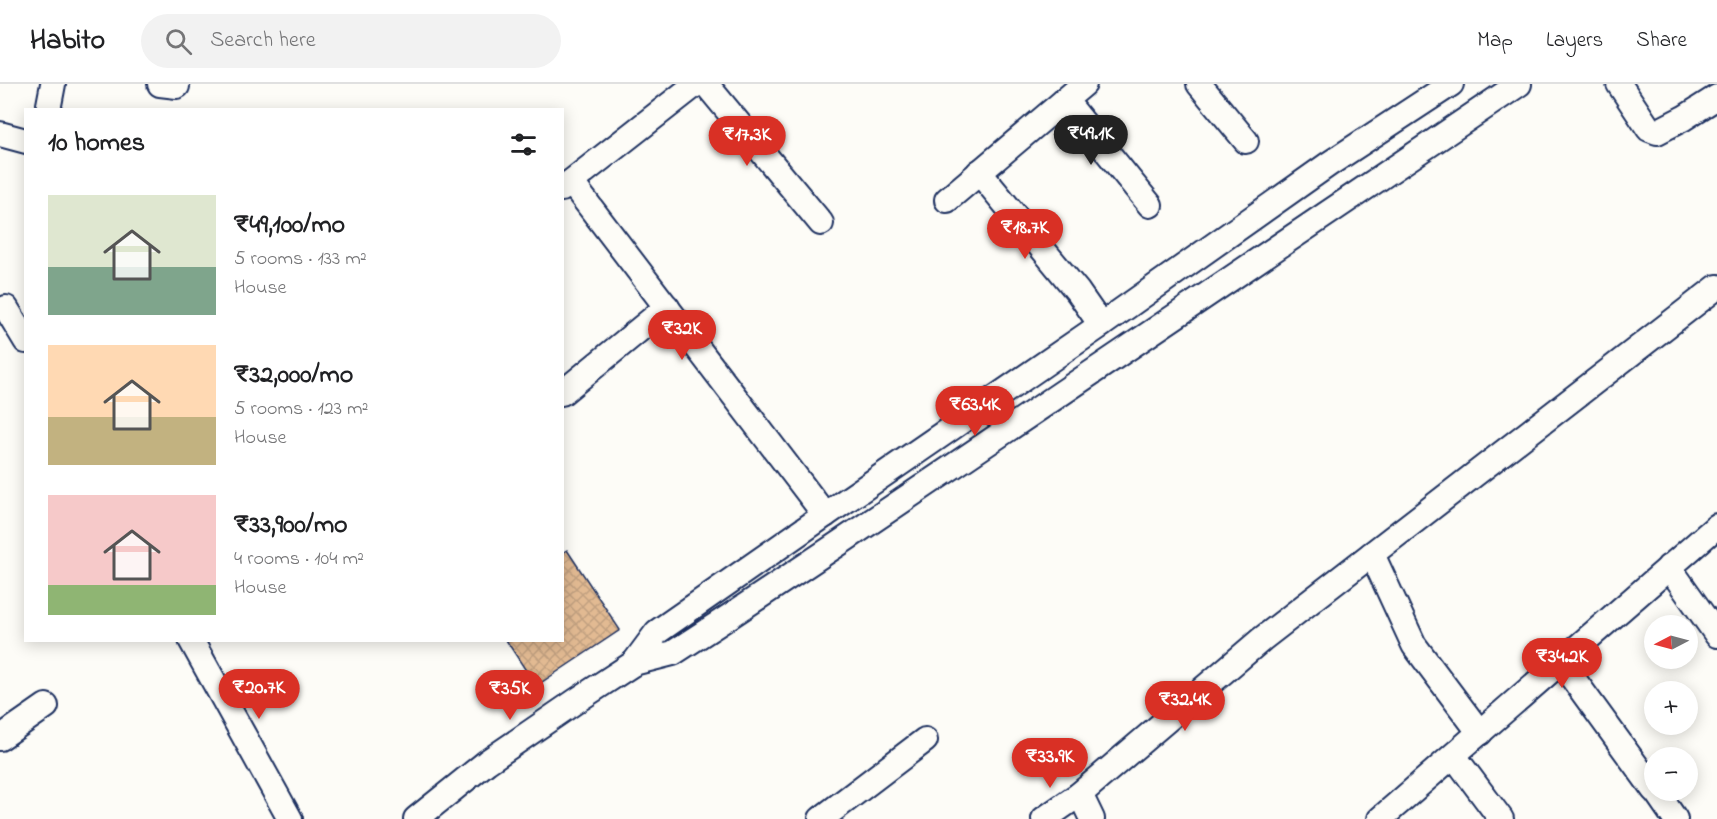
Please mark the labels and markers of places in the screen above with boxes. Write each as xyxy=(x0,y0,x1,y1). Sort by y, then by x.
pin: ₹49.1K xyxy=(1042,115,1140,166)
pin: ₹17.3K xyxy=(698,116,796,167)
pin: ₹18.7K xyxy=(976,209,1074,260)
pin: ₹32K xyxy=(646,310,718,361)
pin: ₹63.4K xyxy=(926,386,1024,437)
pin: ₹34.2K xyxy=(1513,638,1611,689)
pin: ₹20.7K xyxy=(210,669,308,720)
pin: ₹35K xyxy=(474,670,546,721)
pin: ₹32.4K xyxy=(1136,681,1234,732)
pin: ₹33.9K xyxy=(1001,738,1099,789)

